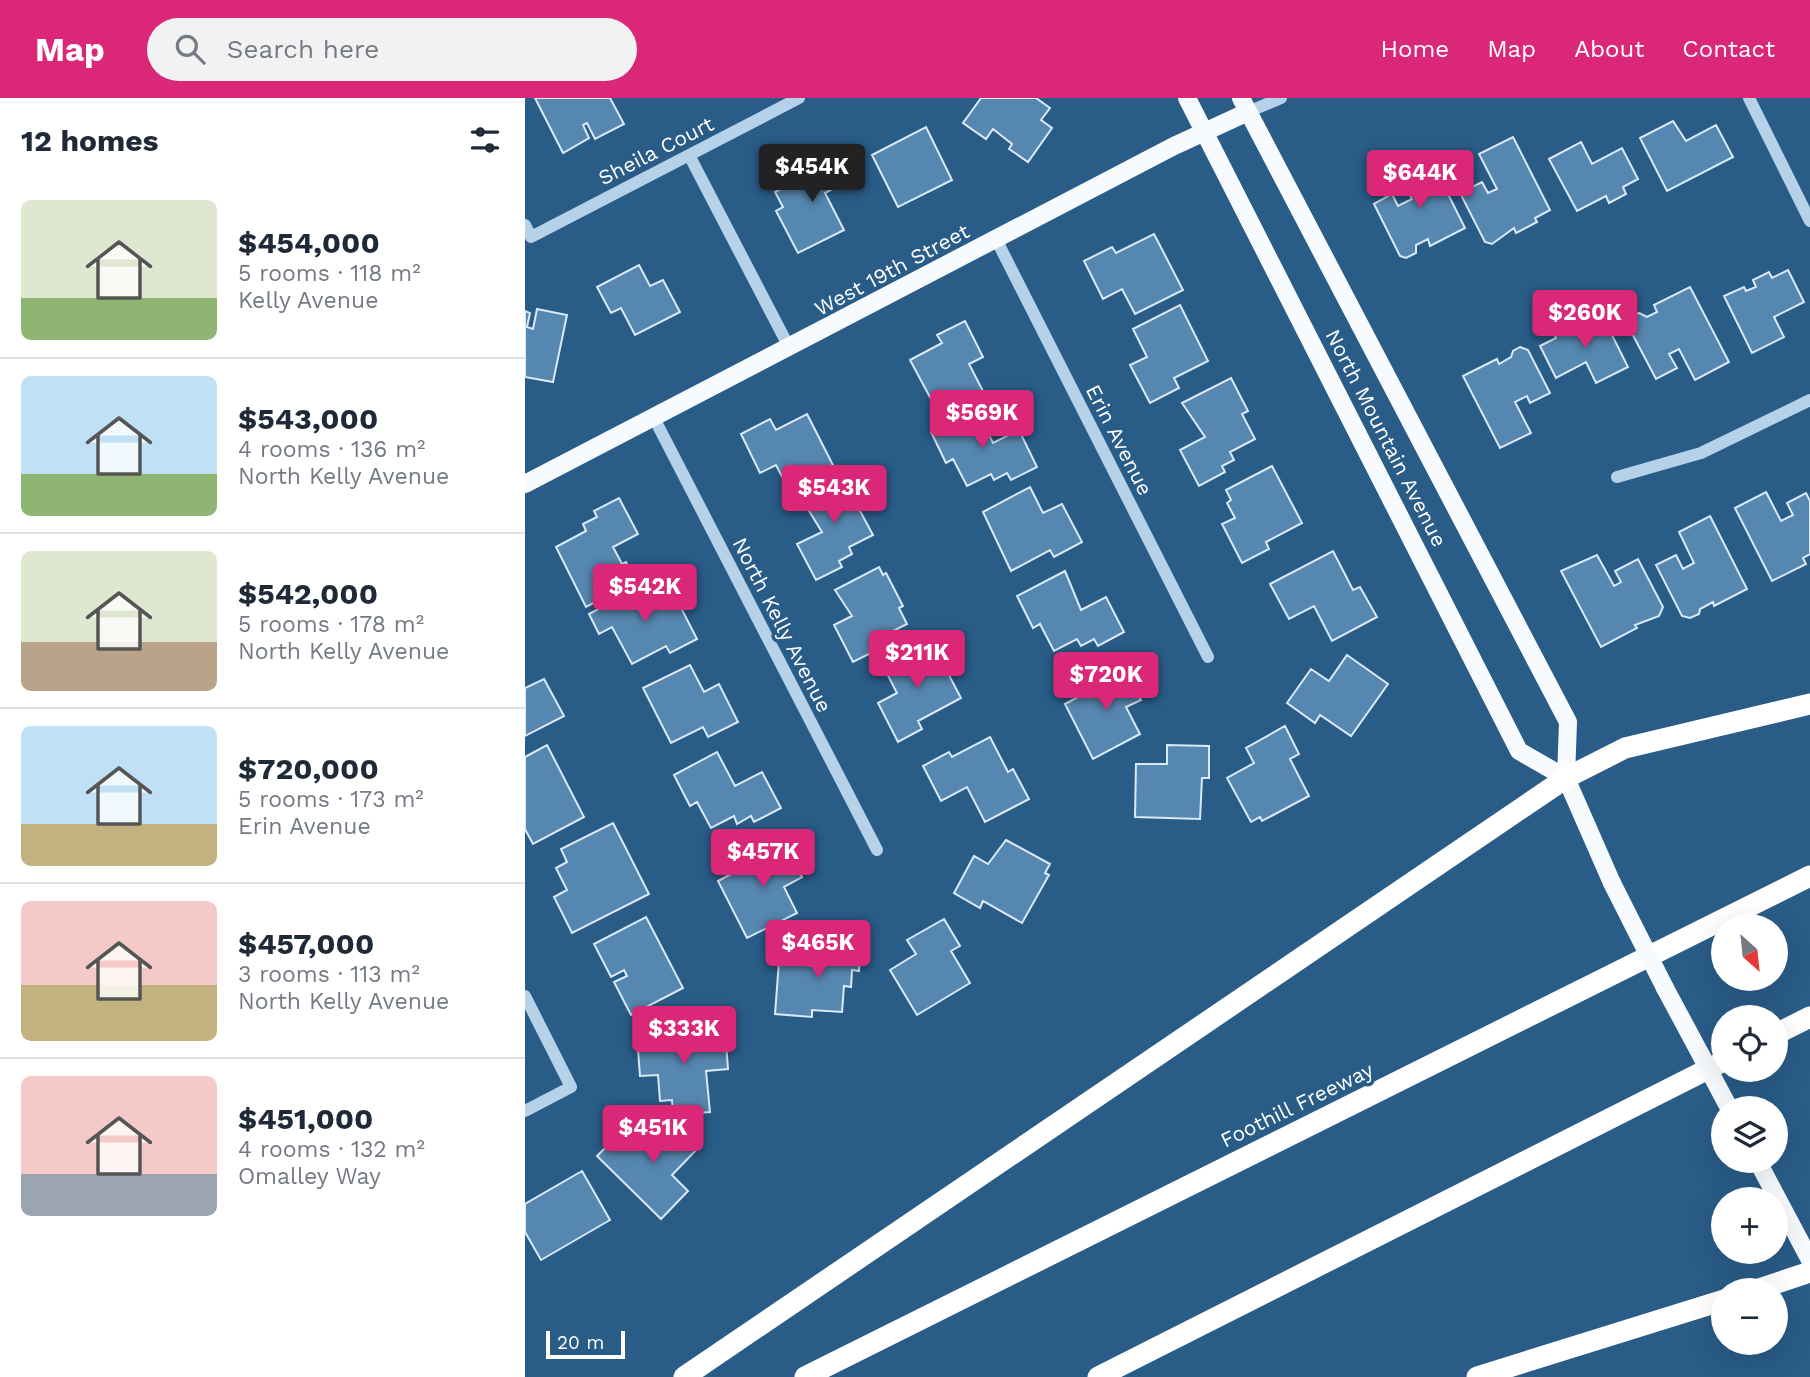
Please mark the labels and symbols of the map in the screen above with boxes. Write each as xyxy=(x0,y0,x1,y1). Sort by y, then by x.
street label: Sheila Court xyxy=(594,111,718,190)
pin: $454K xyxy=(763,144,861,204)
pin: $644K xyxy=(1371,150,1469,210)
street label: West 19th Street xyxy=(810,218,974,321)
pin: $260K xyxy=(1536,290,1634,350)
street label: North Mountain Avenue xyxy=(1321,325,1452,551)
street label: Erin Avenue xyxy=(1081,380,1158,499)
pin: $569K xyxy=(933,390,1031,450)
pin: $543K xyxy=(785,466,883,525)
street label: North Kelly Avenue xyxy=(727,533,837,716)
pin: $542K xyxy=(596,564,694,624)
pin: $211K xyxy=(868,630,966,690)
pin: $720K xyxy=(1057,652,1155,712)
pin: $457K xyxy=(714,830,812,889)
north arrow xyxy=(1711,914,1789,990)
pin: $465K xyxy=(769,920,867,980)
pin: $333K xyxy=(635,1006,733,1066)
street label: Foothill Freeway xyxy=(1216,1057,1377,1152)
pin: $451K xyxy=(604,1105,702,1165)
scale bar xyxy=(546,1328,625,1360)

